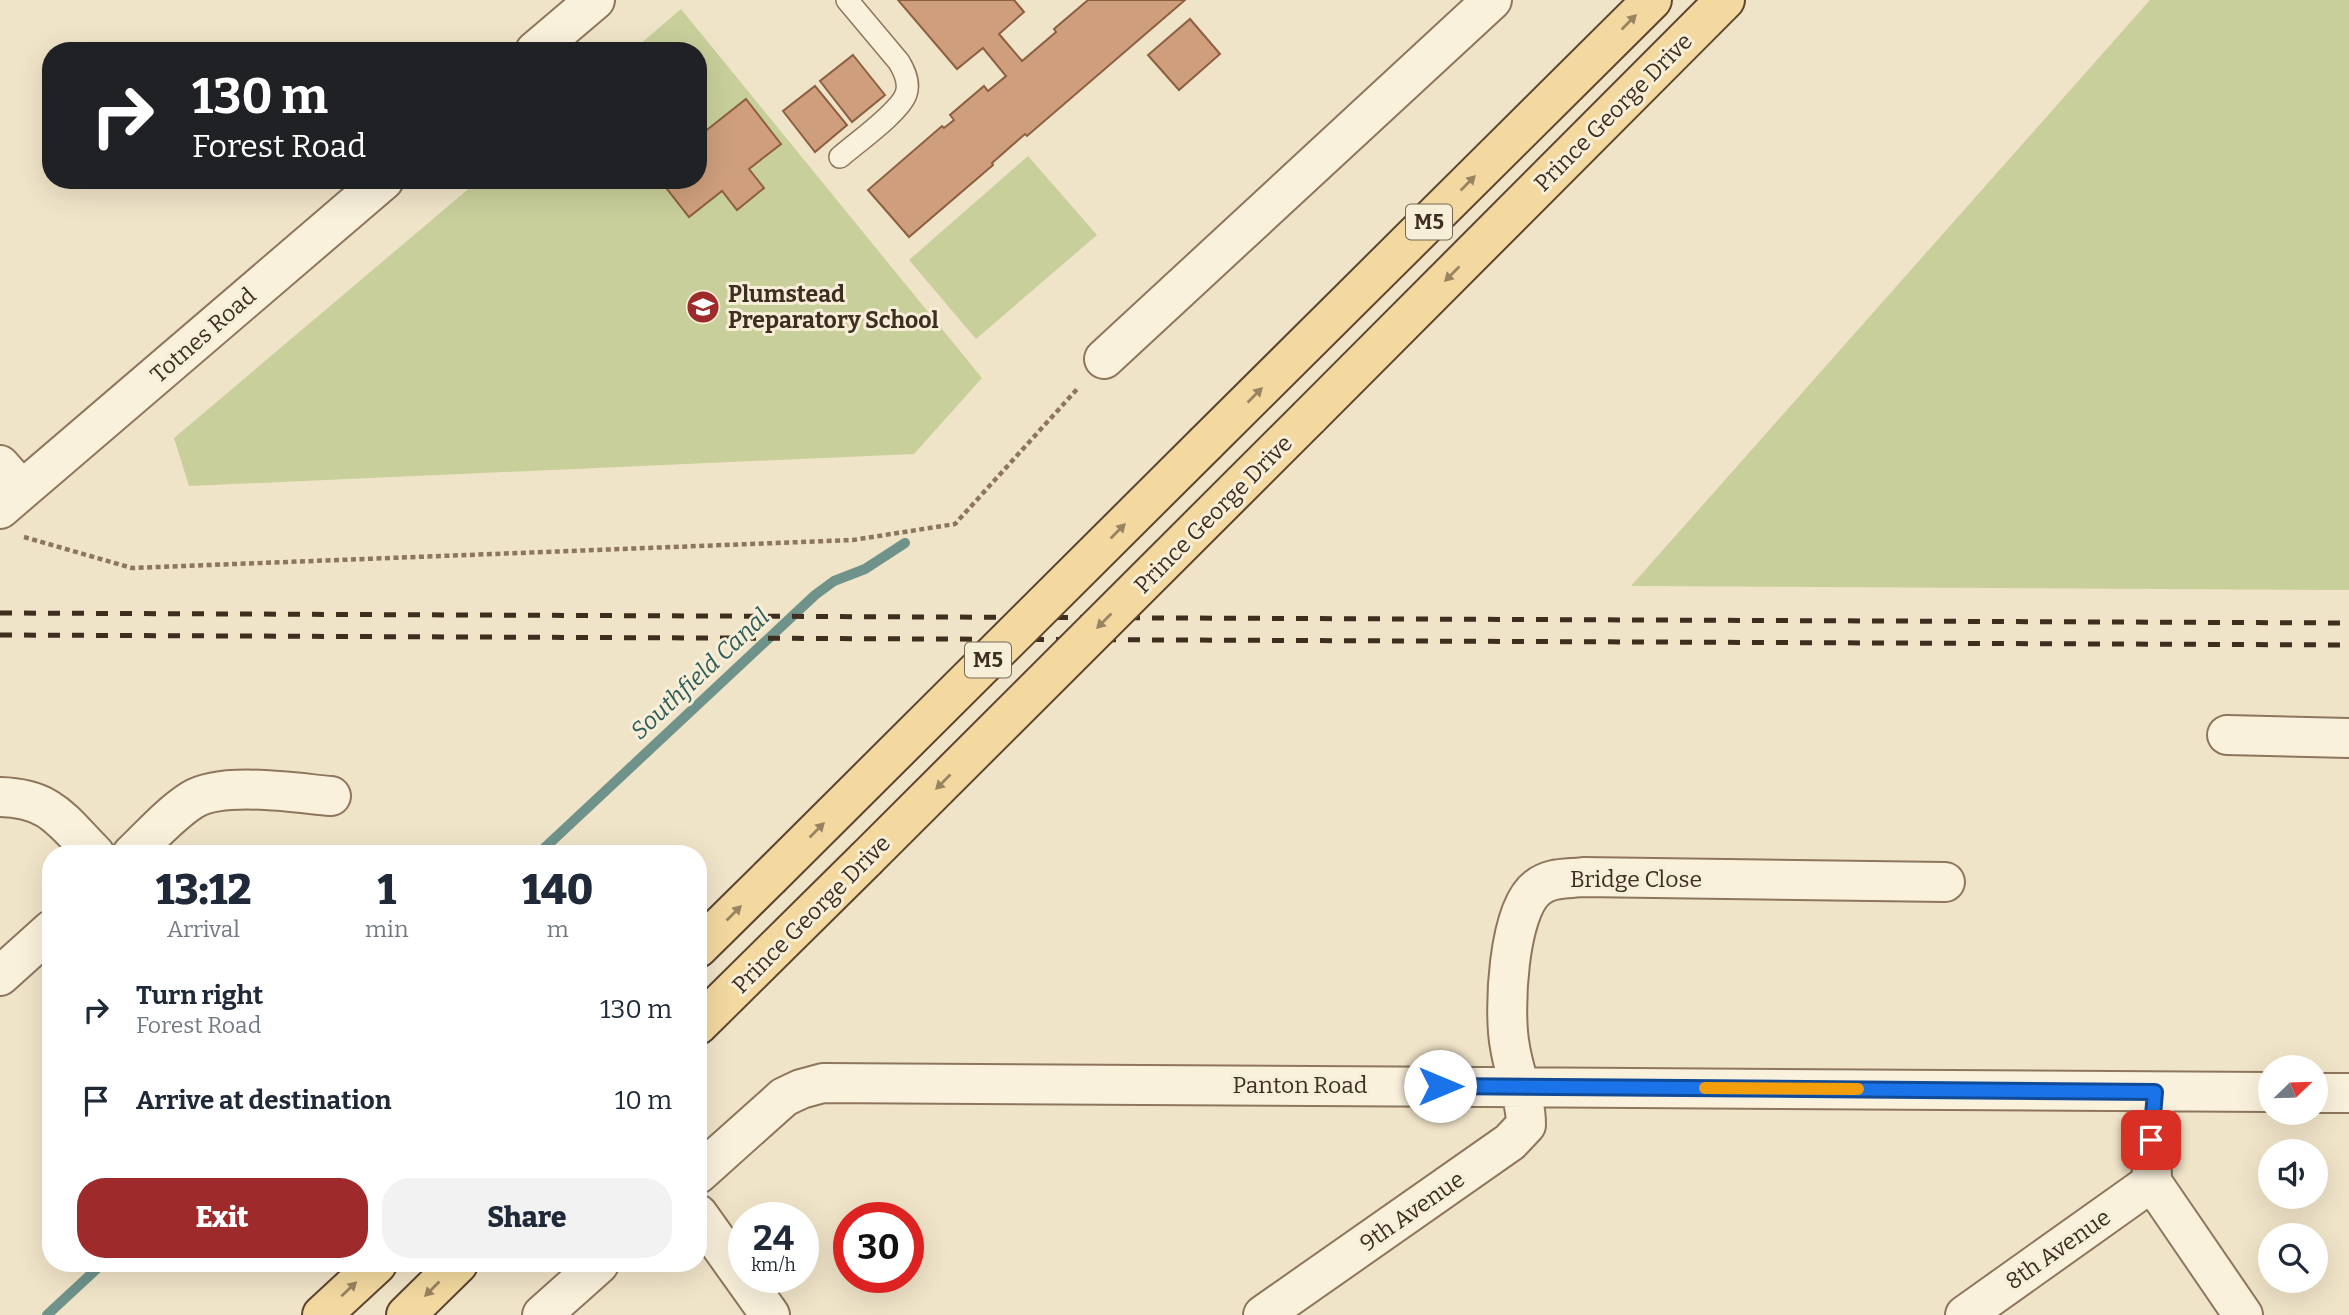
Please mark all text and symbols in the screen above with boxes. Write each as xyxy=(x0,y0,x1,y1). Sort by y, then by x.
one-way arrow xyxy=(1621,14,1637,31)
street label: Prince George Drive xyxy=(1528,27,1698,197)
text: 130 m xyxy=(192,67,328,126)
icon: right xyxy=(77,70,168,161)
text: Forest Road xyxy=(192,127,366,165)
one-way arrow xyxy=(1460,174,1477,191)
road number: M5 xyxy=(1406,204,1452,240)
one-way arrow xyxy=(1444,266,1460,282)
place label: Plumstead Preparatory School xyxy=(728,280,939,334)
street label: Totnes Road xyxy=(145,281,262,388)
school or university icon: Plumstead Preparatory School xyxy=(684,288,722,326)
one-way arrow xyxy=(1247,387,1263,403)
street label: Prince George Drive xyxy=(1128,429,1298,599)
one-way arrow xyxy=(1110,523,1126,539)
water label: Southfield Canal xyxy=(625,603,775,745)
one-way arrow xyxy=(1097,612,1113,629)
road number: M5 xyxy=(965,642,1011,678)
one-way arrow xyxy=(935,773,952,790)
one-way arrow xyxy=(809,821,826,838)
street label: Prince George Drive xyxy=(726,829,896,999)
text: 13:12 xyxy=(156,865,251,915)
text: 1 xyxy=(377,865,396,915)
text: 140 xyxy=(522,865,593,915)
street label: Bridge Close xyxy=(1570,865,1702,893)
one-way arrow xyxy=(725,904,742,921)
text: Arrival xyxy=(167,915,240,943)
text: min xyxy=(365,915,408,943)
text: m xyxy=(547,915,569,943)
text: Turn right xyxy=(136,980,263,1011)
icon: right xyxy=(77,991,115,1029)
text: 130 m xyxy=(600,994,672,1025)
text: Forest Road xyxy=(136,1011,261,1039)
position arrow xyxy=(1403,1049,1477,1123)
north arrow xyxy=(2258,1055,2328,1125)
map controls xyxy=(2258,1055,2328,1293)
street label: Panton Road xyxy=(1233,1071,1368,1099)
icon: arrive xyxy=(77,1082,115,1120)
text: Arrive at destination xyxy=(136,1085,391,1116)
text: 10 m xyxy=(615,1085,672,1116)
pin xyxy=(2121,1110,2181,1170)
icon: arrive xyxy=(2132,1121,2170,1159)
button: sound xyxy=(2258,1139,2328,1209)
street label: 9th Avenue xyxy=(1354,1165,1470,1257)
button: Exit xyxy=(77,1178,368,1258)
button: Share xyxy=(382,1178,672,1258)
speed limit sign: 30 xyxy=(833,1202,924,1293)
street label: 8th Avenue xyxy=(2000,1203,2116,1295)
text: 24 xyxy=(753,1217,794,1259)
button: search xyxy=(2258,1223,2328,1293)
text: km/h xyxy=(751,1254,796,1276)
one-way arrow xyxy=(341,1281,358,1298)
one-way arrow xyxy=(424,1281,441,1297)

